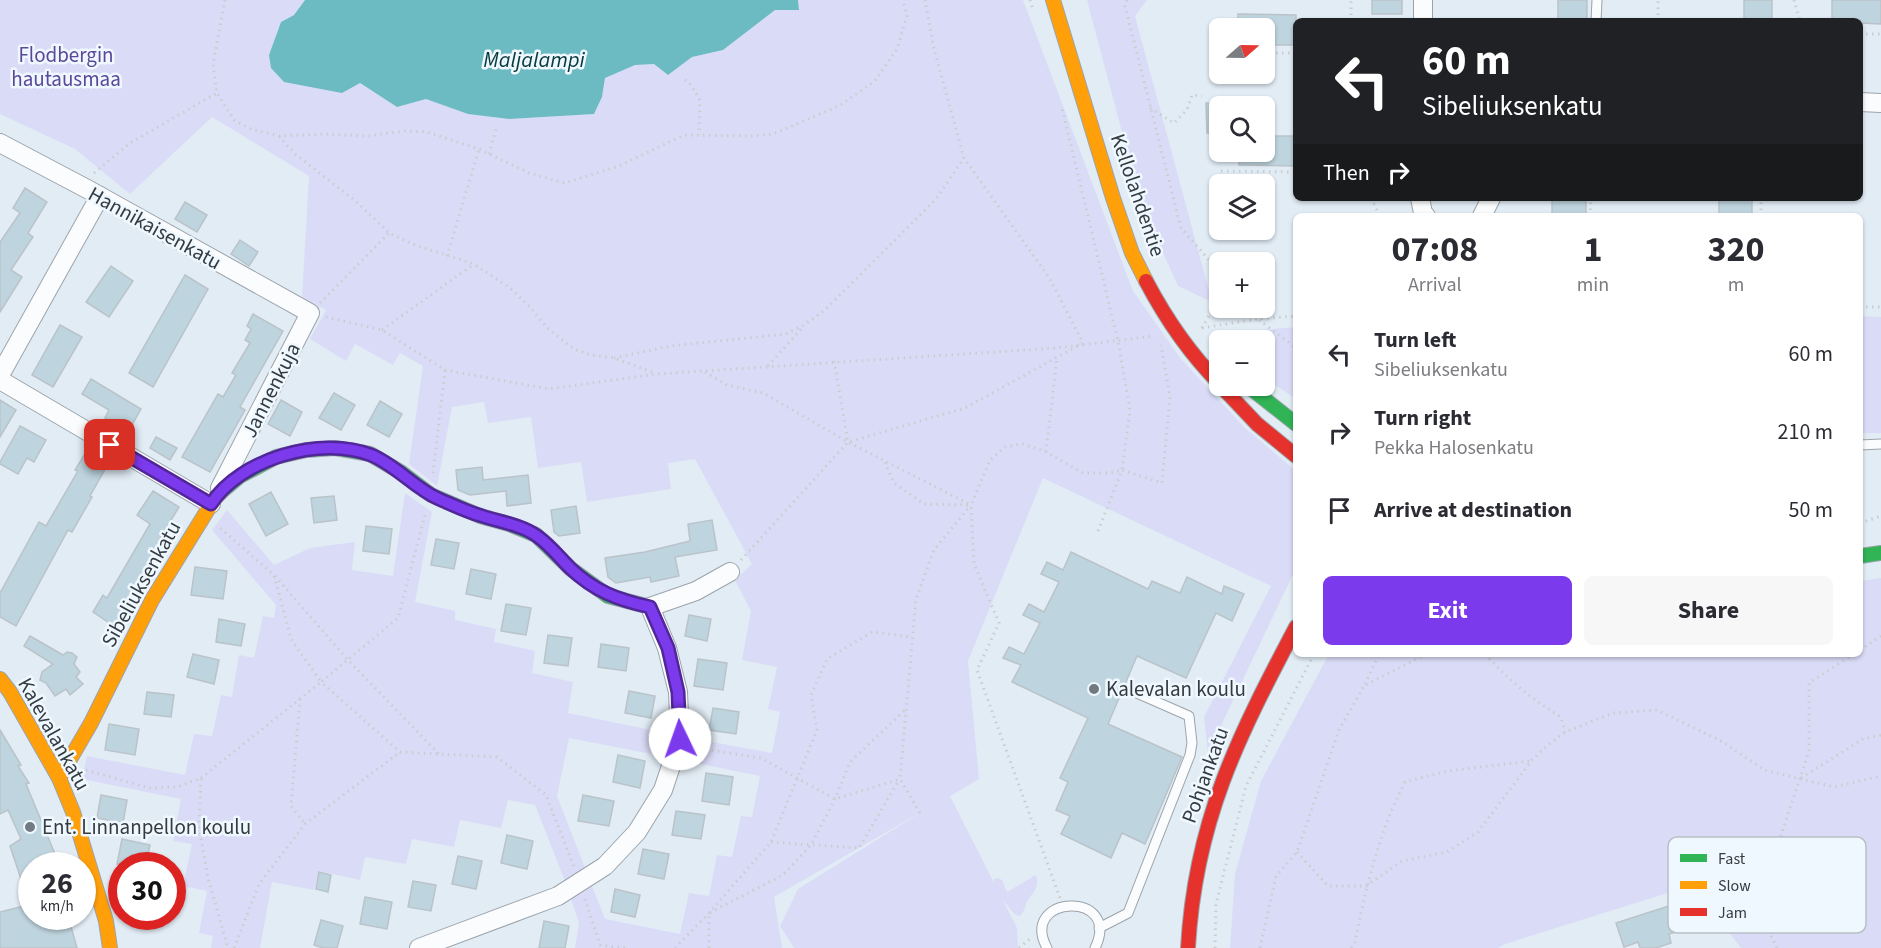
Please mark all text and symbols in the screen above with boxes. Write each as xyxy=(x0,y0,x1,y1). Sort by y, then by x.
north arrow xyxy=(1209,18,1275,84)
map controls xyxy=(1209,18,1275,396)
text: 60 m xyxy=(1422,31,1511,91)
park label: Flodbergin hautausmaa xyxy=(11,40,121,94)
icon: left xyxy=(1323,42,1401,120)
water label: Maljalampi xyxy=(483,44,586,76)
text: Sibeliuksenkatu xyxy=(1422,87,1603,126)
button: search xyxy=(1209,96,1275,162)
street label: Kellolahdentie xyxy=(1103,130,1173,260)
icon: right xyxy=(1382,156,1415,189)
text: Then xyxy=(1323,157,1370,189)
button: layers xyxy=(1209,174,1275,240)
street label: Hannikaisenkatu xyxy=(83,179,227,277)
text: 07:08 xyxy=(1391,224,1478,275)
text: 1 xyxy=(1583,224,1602,275)
text: 320 xyxy=(1708,224,1765,275)
button: + xyxy=(1209,252,1275,318)
text: Arrival xyxy=(1408,271,1462,299)
text: min xyxy=(1577,271,1609,299)
text: m xyxy=(1728,271,1744,299)
text: Turn left xyxy=(1374,324,1456,356)
button: − xyxy=(1209,330,1275,396)
street label: Jannenkuja xyxy=(234,337,308,443)
icon: left xyxy=(1323,338,1356,371)
text: 60 m xyxy=(1788,338,1833,370)
text: Sibeliuksenkatu xyxy=(1374,356,1508,384)
text: Turn right xyxy=(1374,402,1471,434)
icon: right xyxy=(1323,416,1356,449)
text: 210 m xyxy=(1778,416,1833,448)
pin xyxy=(84,419,135,470)
icon: arrive xyxy=(93,428,126,461)
text: Pekka Halosenkatu xyxy=(1374,434,1534,462)
icon: arrive xyxy=(1323,494,1356,527)
text: Arrive at destination xyxy=(1374,494,1572,526)
text: 50 m xyxy=(1788,494,1833,526)
street label: Sibeliuksenkatu xyxy=(94,515,188,653)
button: Exit xyxy=(1323,576,1572,645)
button: Share xyxy=(1584,576,1833,645)
street label: Kalevalankatu xyxy=(11,672,97,796)
place label: Kalevalan koulu xyxy=(1106,674,1246,704)
marker: Kalevalan koulu xyxy=(1087,682,1101,696)
position arrow xyxy=(648,707,712,771)
street label: Pohjankatu xyxy=(1174,723,1236,827)
place label: Ent. Linnanpellon koulu xyxy=(42,812,251,842)
marker: Ent. Linnanpellon koulu xyxy=(23,820,37,834)
legend xyxy=(1668,837,1866,933)
text: Fast xyxy=(1718,848,1746,870)
speed limit sign: 30 xyxy=(108,852,186,930)
text: 26 xyxy=(41,862,73,905)
text: Slow xyxy=(1718,875,1751,897)
text: km/h xyxy=(40,896,74,917)
text: Jam xyxy=(1718,902,1747,924)

